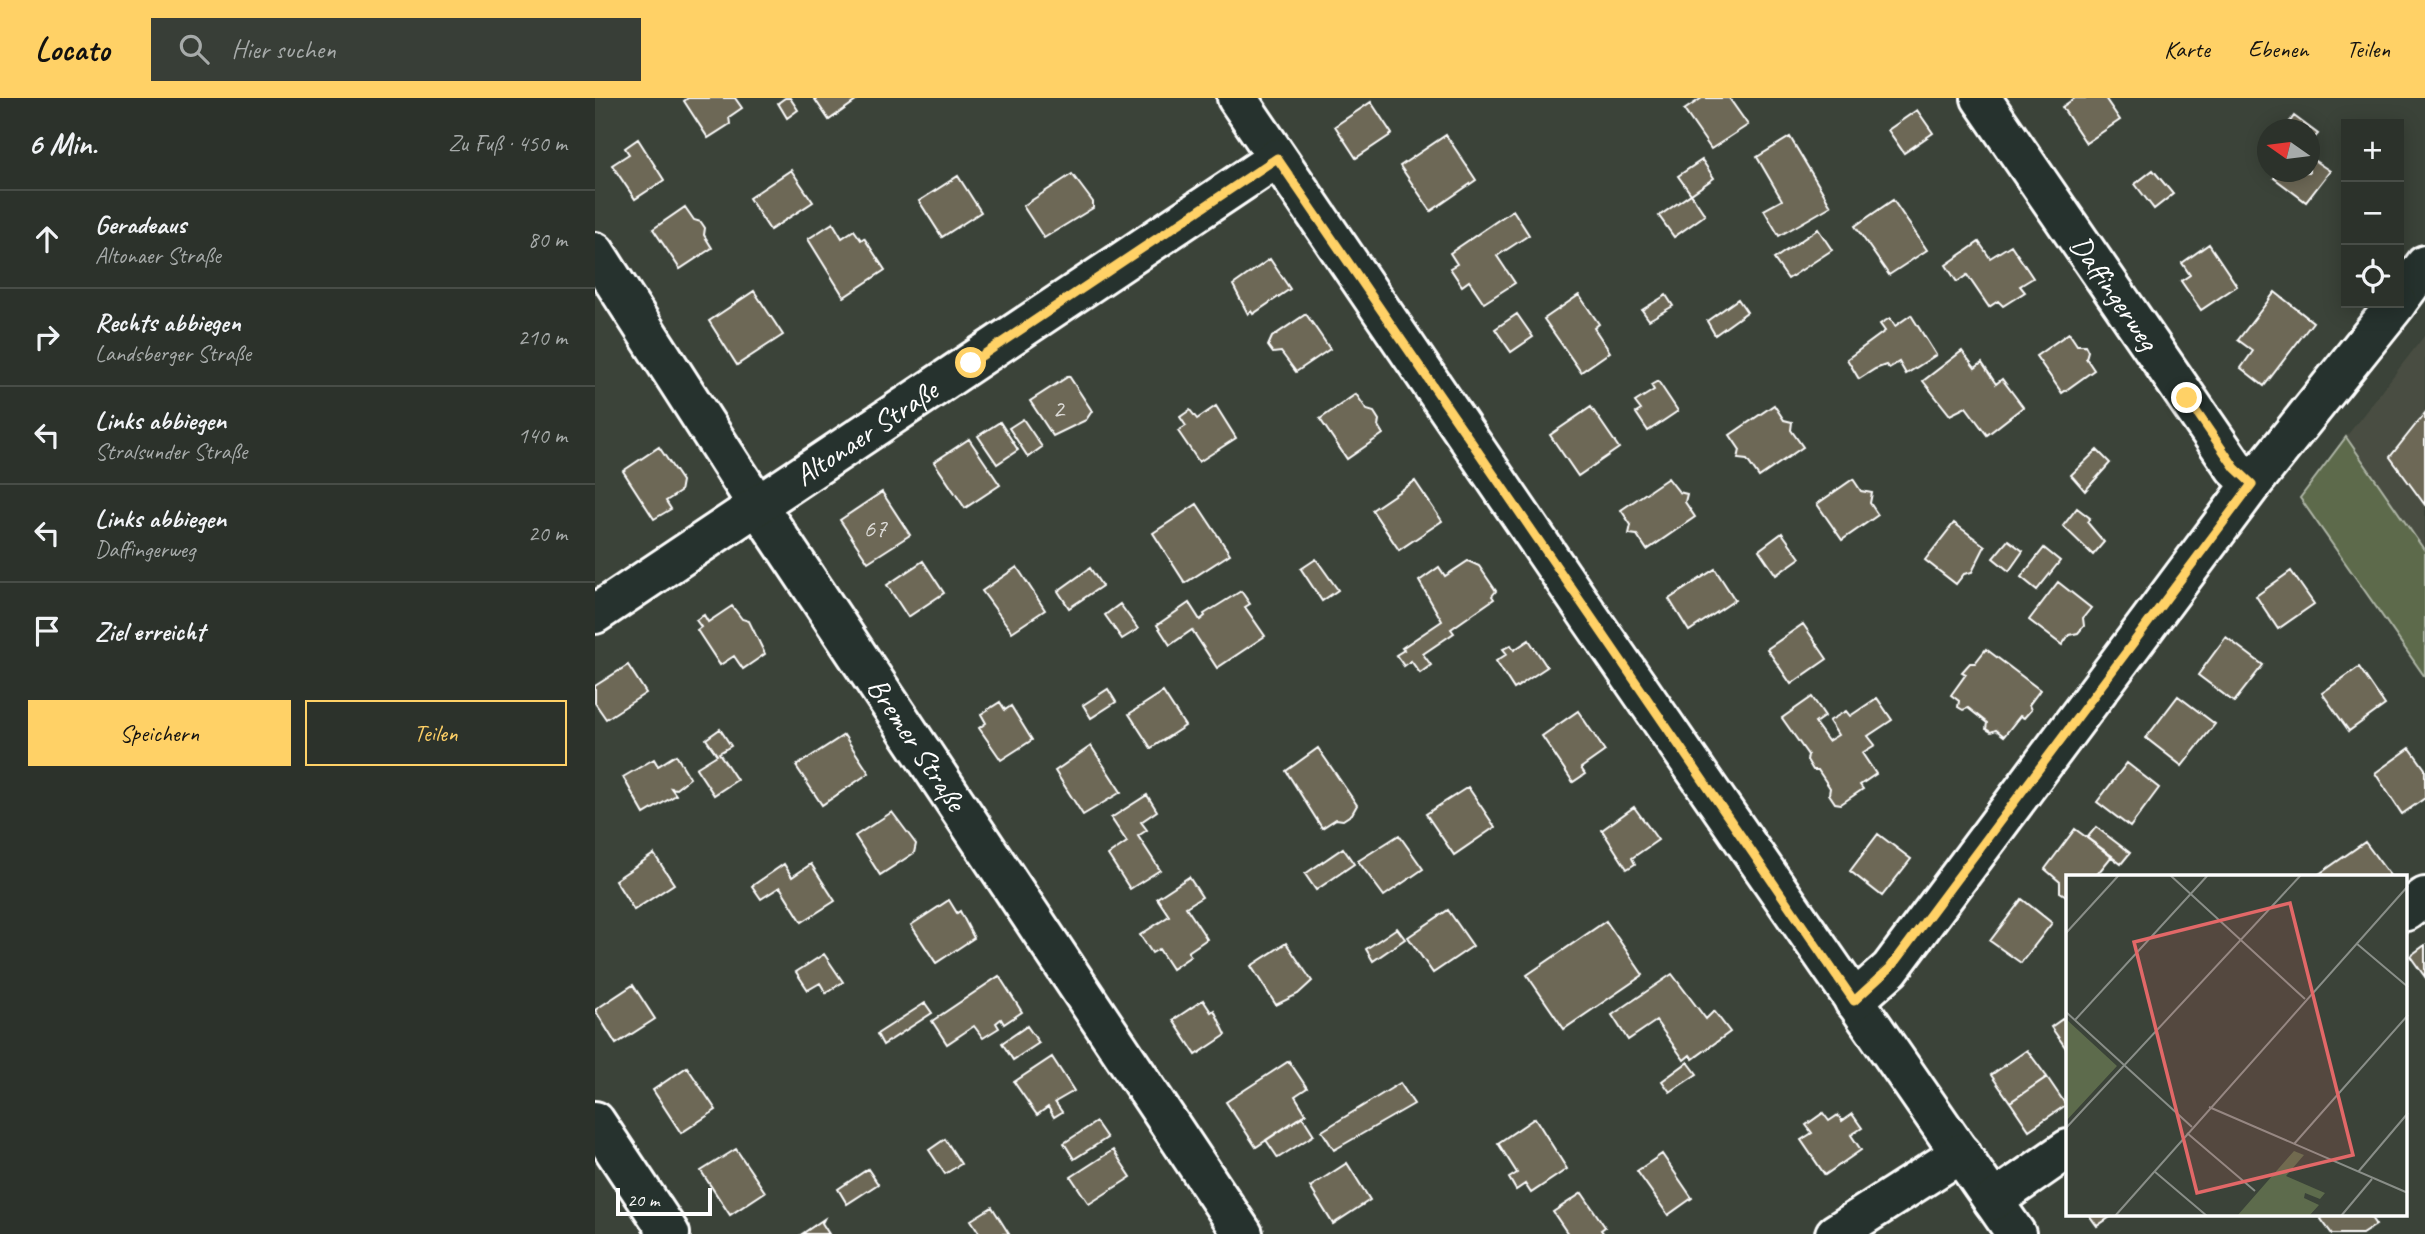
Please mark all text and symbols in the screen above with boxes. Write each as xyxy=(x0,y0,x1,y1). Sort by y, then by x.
search box xyxy=(151,18,641,81)
text: Locato xyxy=(35,28,109,70)
icon: search xyxy=(175,30,213,68)
text: Hier suchen xyxy=(231,33,336,66)
text: Karte xyxy=(2164,34,2210,64)
text: Ebenen xyxy=(2248,34,2308,64)
text: Teilen xyxy=(2346,34,2390,64)
north arrow xyxy=(2257,119,2320,182)
map controls xyxy=(2341,119,2404,308)
button: + xyxy=(2341,119,2404,182)
text: 6 Min. xyxy=(28,125,97,163)
text: Zu Fuß · 450 m xyxy=(448,129,567,158)
button: − xyxy=(2341,182,2404,245)
text: Geradeaus xyxy=(95,208,186,241)
icon: ahead xyxy=(28,220,66,258)
text: 80 m xyxy=(528,225,567,254)
street label: Daffingerweg xyxy=(2062,228,2169,359)
text: Altonaer Straße xyxy=(95,241,221,270)
button: locate xyxy=(2341,245,2404,308)
text: Rechts abbiegen xyxy=(95,306,241,339)
icon: right xyxy=(28,318,66,356)
text: 210 m xyxy=(518,323,567,352)
text: Landsberger Straße xyxy=(95,339,251,368)
route start xyxy=(955,347,986,378)
street label: Altonaer Straße xyxy=(787,370,947,494)
route end xyxy=(2171,382,2202,413)
house number: 2 xyxy=(1052,392,1066,425)
text: Links abbiegen xyxy=(95,404,226,437)
icon: left xyxy=(28,416,66,454)
text: 140 m xyxy=(518,421,567,450)
text: Stralsunder Straße xyxy=(95,437,247,466)
text: Links abbiegen xyxy=(95,502,226,535)
house number: 67 xyxy=(863,512,888,545)
icon: left xyxy=(28,514,66,552)
text: 20 m xyxy=(528,519,567,548)
text: Daffingerweg xyxy=(95,535,195,564)
icon: arrive xyxy=(28,612,66,650)
text: Ziel erreicht xyxy=(95,615,205,648)
street label: Bremer Straße xyxy=(859,670,976,820)
button: Speichern xyxy=(28,700,291,766)
button: Teilen xyxy=(305,700,567,766)
inset map xyxy=(2066,875,2407,1216)
scale bar xyxy=(616,1185,712,1217)
text: 20 m xyxy=(627,1188,659,1212)

